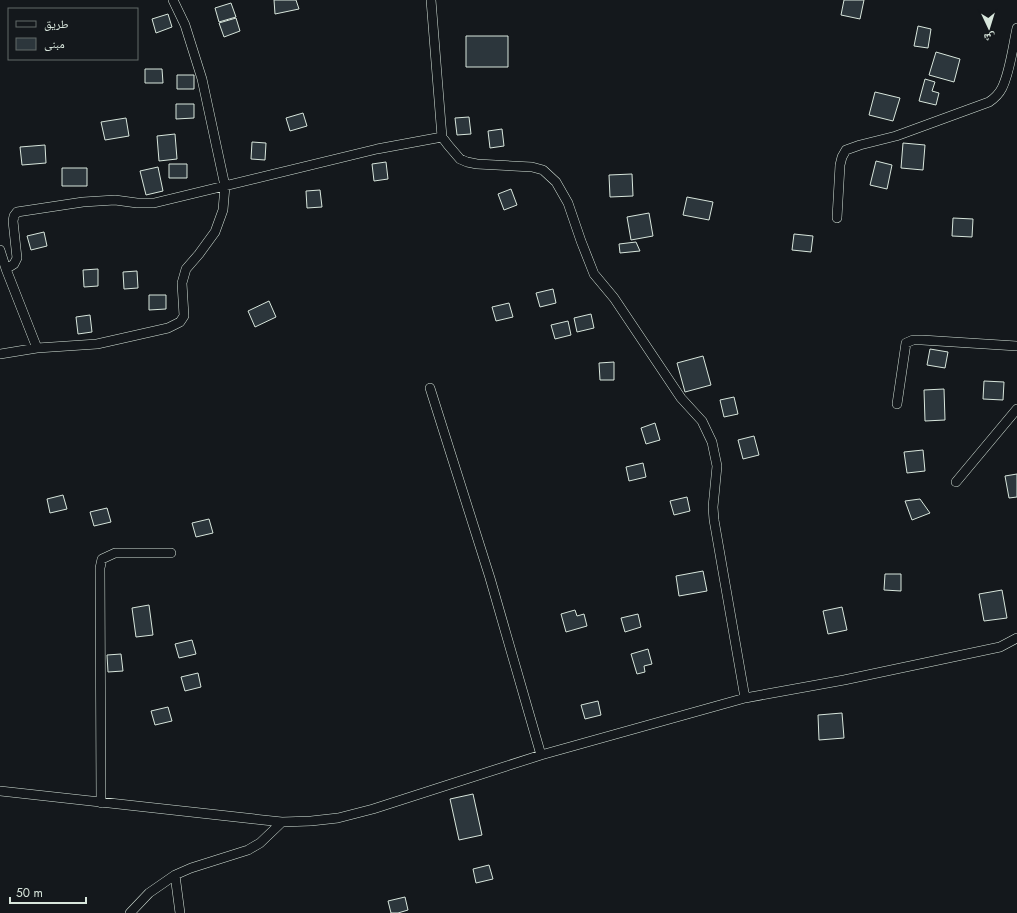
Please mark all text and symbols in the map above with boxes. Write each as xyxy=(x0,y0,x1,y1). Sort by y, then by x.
legend xyxy=(8,8,138,60)
north arrow xyxy=(969,8,1009,48)
text: طريق xyxy=(44,15,69,33)
text: ش xyxy=(983,30,996,46)
text: مبنى xyxy=(44,35,65,53)
scale bar xyxy=(10,879,86,905)
text: 50 m xyxy=(16,884,43,902)

